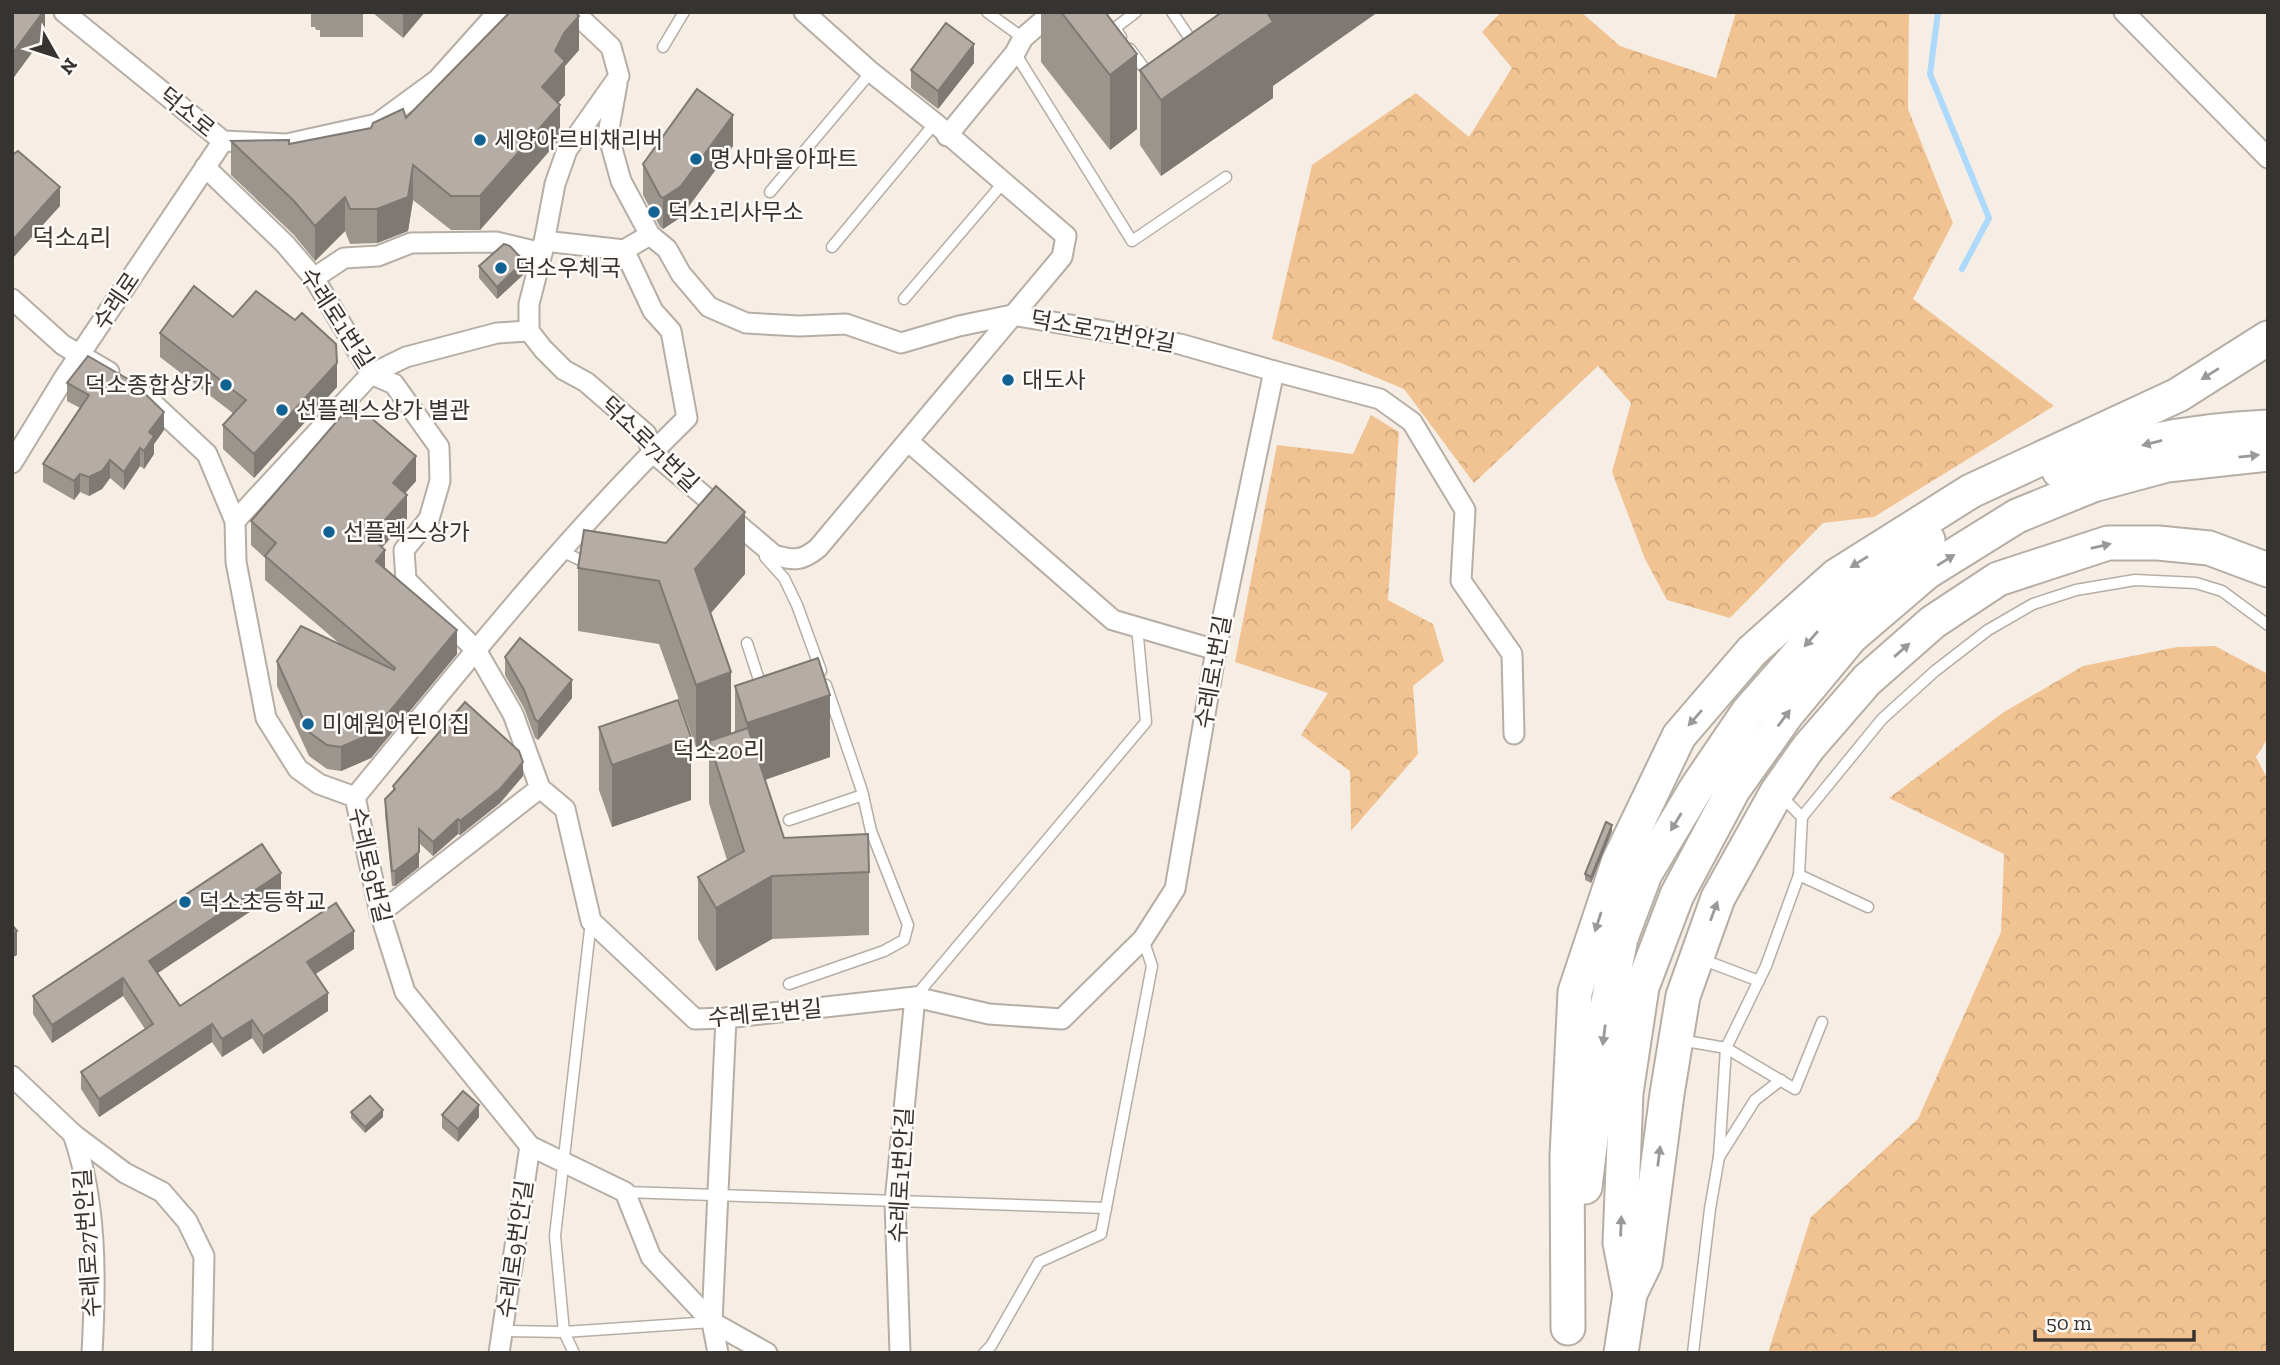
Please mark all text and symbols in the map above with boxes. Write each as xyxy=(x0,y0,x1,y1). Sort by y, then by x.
north arrow xyxy=(21,21,91,91)
text: N xyxy=(55,54,82,79)
street label: 덕소로 xyxy=(154,81,220,143)
place label: 세양아르비채리버 xyxy=(494,126,663,154)
marker: 세양아르비채리버 xyxy=(472,132,488,148)
place label: 명사마을아파트 xyxy=(710,145,858,173)
marker: 명사마을아파트 xyxy=(688,151,704,167)
place label: 덕소1리사무소 xyxy=(668,198,804,226)
marker: 덕소1리사무소 xyxy=(646,204,662,220)
district label: 덕소4리 xyxy=(32,223,112,252)
place label: 덕소우체국 xyxy=(515,254,621,282)
marker: 덕소우체국 xyxy=(493,260,509,276)
street label: 수레로1번길 xyxy=(294,262,380,374)
street label: 수레로 xyxy=(87,267,145,335)
street label: 덕소로71번안길 xyxy=(1028,304,1178,358)
place label: 대도사 xyxy=(1022,366,1085,394)
one-way arrow xyxy=(2201,368,2220,381)
place label: 덕소종합상가 xyxy=(85,371,212,399)
marker: 대도사 xyxy=(1000,372,1016,388)
marker: 덕소종합상가 xyxy=(218,377,234,393)
street label: 덕소로71번길 xyxy=(595,390,705,498)
place label: 선플렉스상가 별관 xyxy=(296,396,471,424)
marker: 선플렉스상가 별관 xyxy=(274,402,290,418)
one-way arrow xyxy=(2141,438,2163,449)
one-way arrow xyxy=(2239,450,2261,461)
place label: 선플렉스상가 xyxy=(343,518,470,546)
marker: 선플렉스상가 xyxy=(321,524,337,540)
one-way arrow xyxy=(2090,540,2112,551)
one-way arrow xyxy=(1936,554,1955,567)
one-way arrow xyxy=(1849,555,1869,568)
street label: 수레로1번길 xyxy=(1189,613,1237,731)
one-way arrow xyxy=(1804,631,1820,648)
one-way arrow xyxy=(1893,642,1910,658)
one-way arrow xyxy=(1687,709,1703,726)
one-way arrow xyxy=(1777,709,1791,728)
place label: 미예원어린이집 xyxy=(322,710,470,738)
marker: 미예원어린이집 xyxy=(300,716,316,732)
district label: 덕소20리 xyxy=(673,736,765,765)
street label: 수레로9번길 xyxy=(343,804,397,926)
one-way arrow xyxy=(1670,812,1682,831)
place label: 덕소초등학교 xyxy=(199,888,326,916)
marker: 덕소초등학교 xyxy=(177,894,193,910)
one-way arrow xyxy=(1708,901,1719,922)
one-way arrow xyxy=(1592,912,1603,933)
street label: 수레로1번길 xyxy=(707,994,823,1032)
one-way arrow xyxy=(1599,1024,1610,1046)
street label: 수레로1번안길 xyxy=(883,1106,919,1244)
one-way arrow xyxy=(1653,1145,1664,1167)
street label: 수레로27번안길 xyxy=(68,1167,106,1319)
street label: 수레로9번안길 xyxy=(491,1178,539,1320)
one-way arrow xyxy=(1616,1215,1627,1237)
scale bar xyxy=(2035,1298,2194,1342)
text: 50 m xyxy=(2046,1310,2092,1335)

